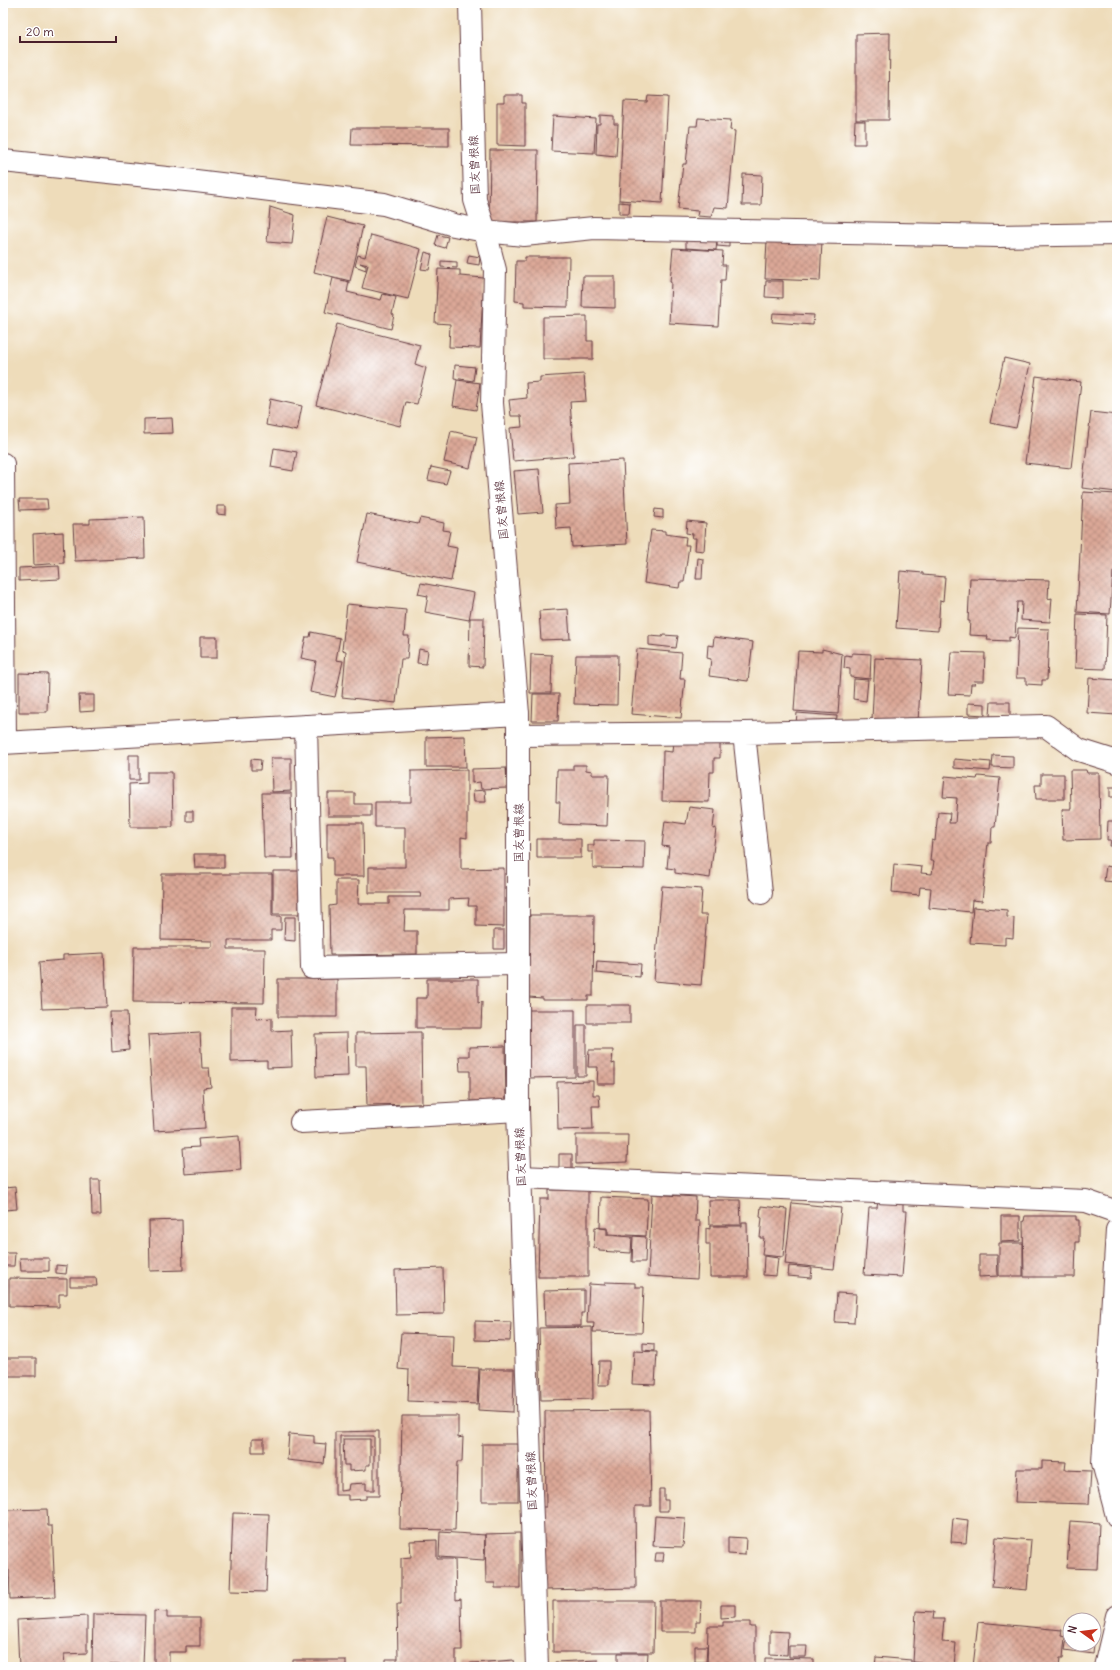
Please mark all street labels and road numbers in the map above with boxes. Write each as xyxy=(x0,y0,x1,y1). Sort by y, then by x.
street label: 国友曽根線 xyxy=(465,135,483,195)
street label: 国友曽根線 xyxy=(491,479,511,541)
street label: 国友曽根線 xyxy=(511,803,526,863)
street label: 国友曽根線 xyxy=(511,1127,529,1187)
street label: 国友曽根線 xyxy=(522,1451,540,1511)

